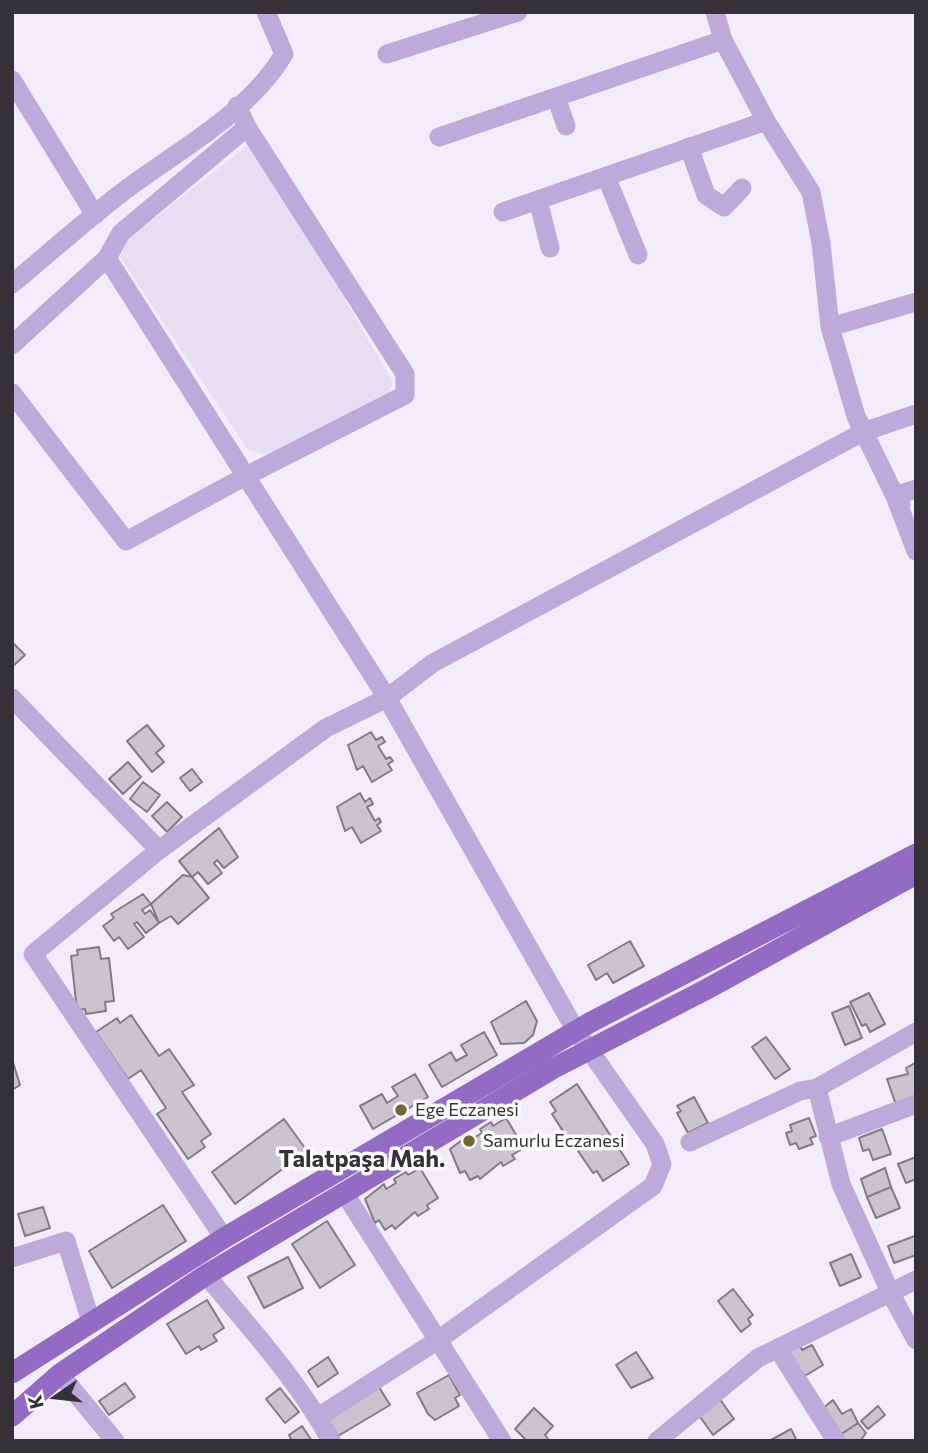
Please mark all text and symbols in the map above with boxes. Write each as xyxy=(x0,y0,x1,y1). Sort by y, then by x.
place label: Ege Eczanesi xyxy=(415,1099,519,1121)
marker: Ege Eczanesi xyxy=(393,1102,409,1118)
place label: Samurlu Eczanesi xyxy=(483,1130,625,1152)
marker: Samurlu Eczanesi xyxy=(461,1133,477,1149)
district label: Talatpaşa Mah. xyxy=(279,1145,445,1173)
north arrow xyxy=(21,1362,91,1432)
text: K xyxy=(22,1393,48,1411)

